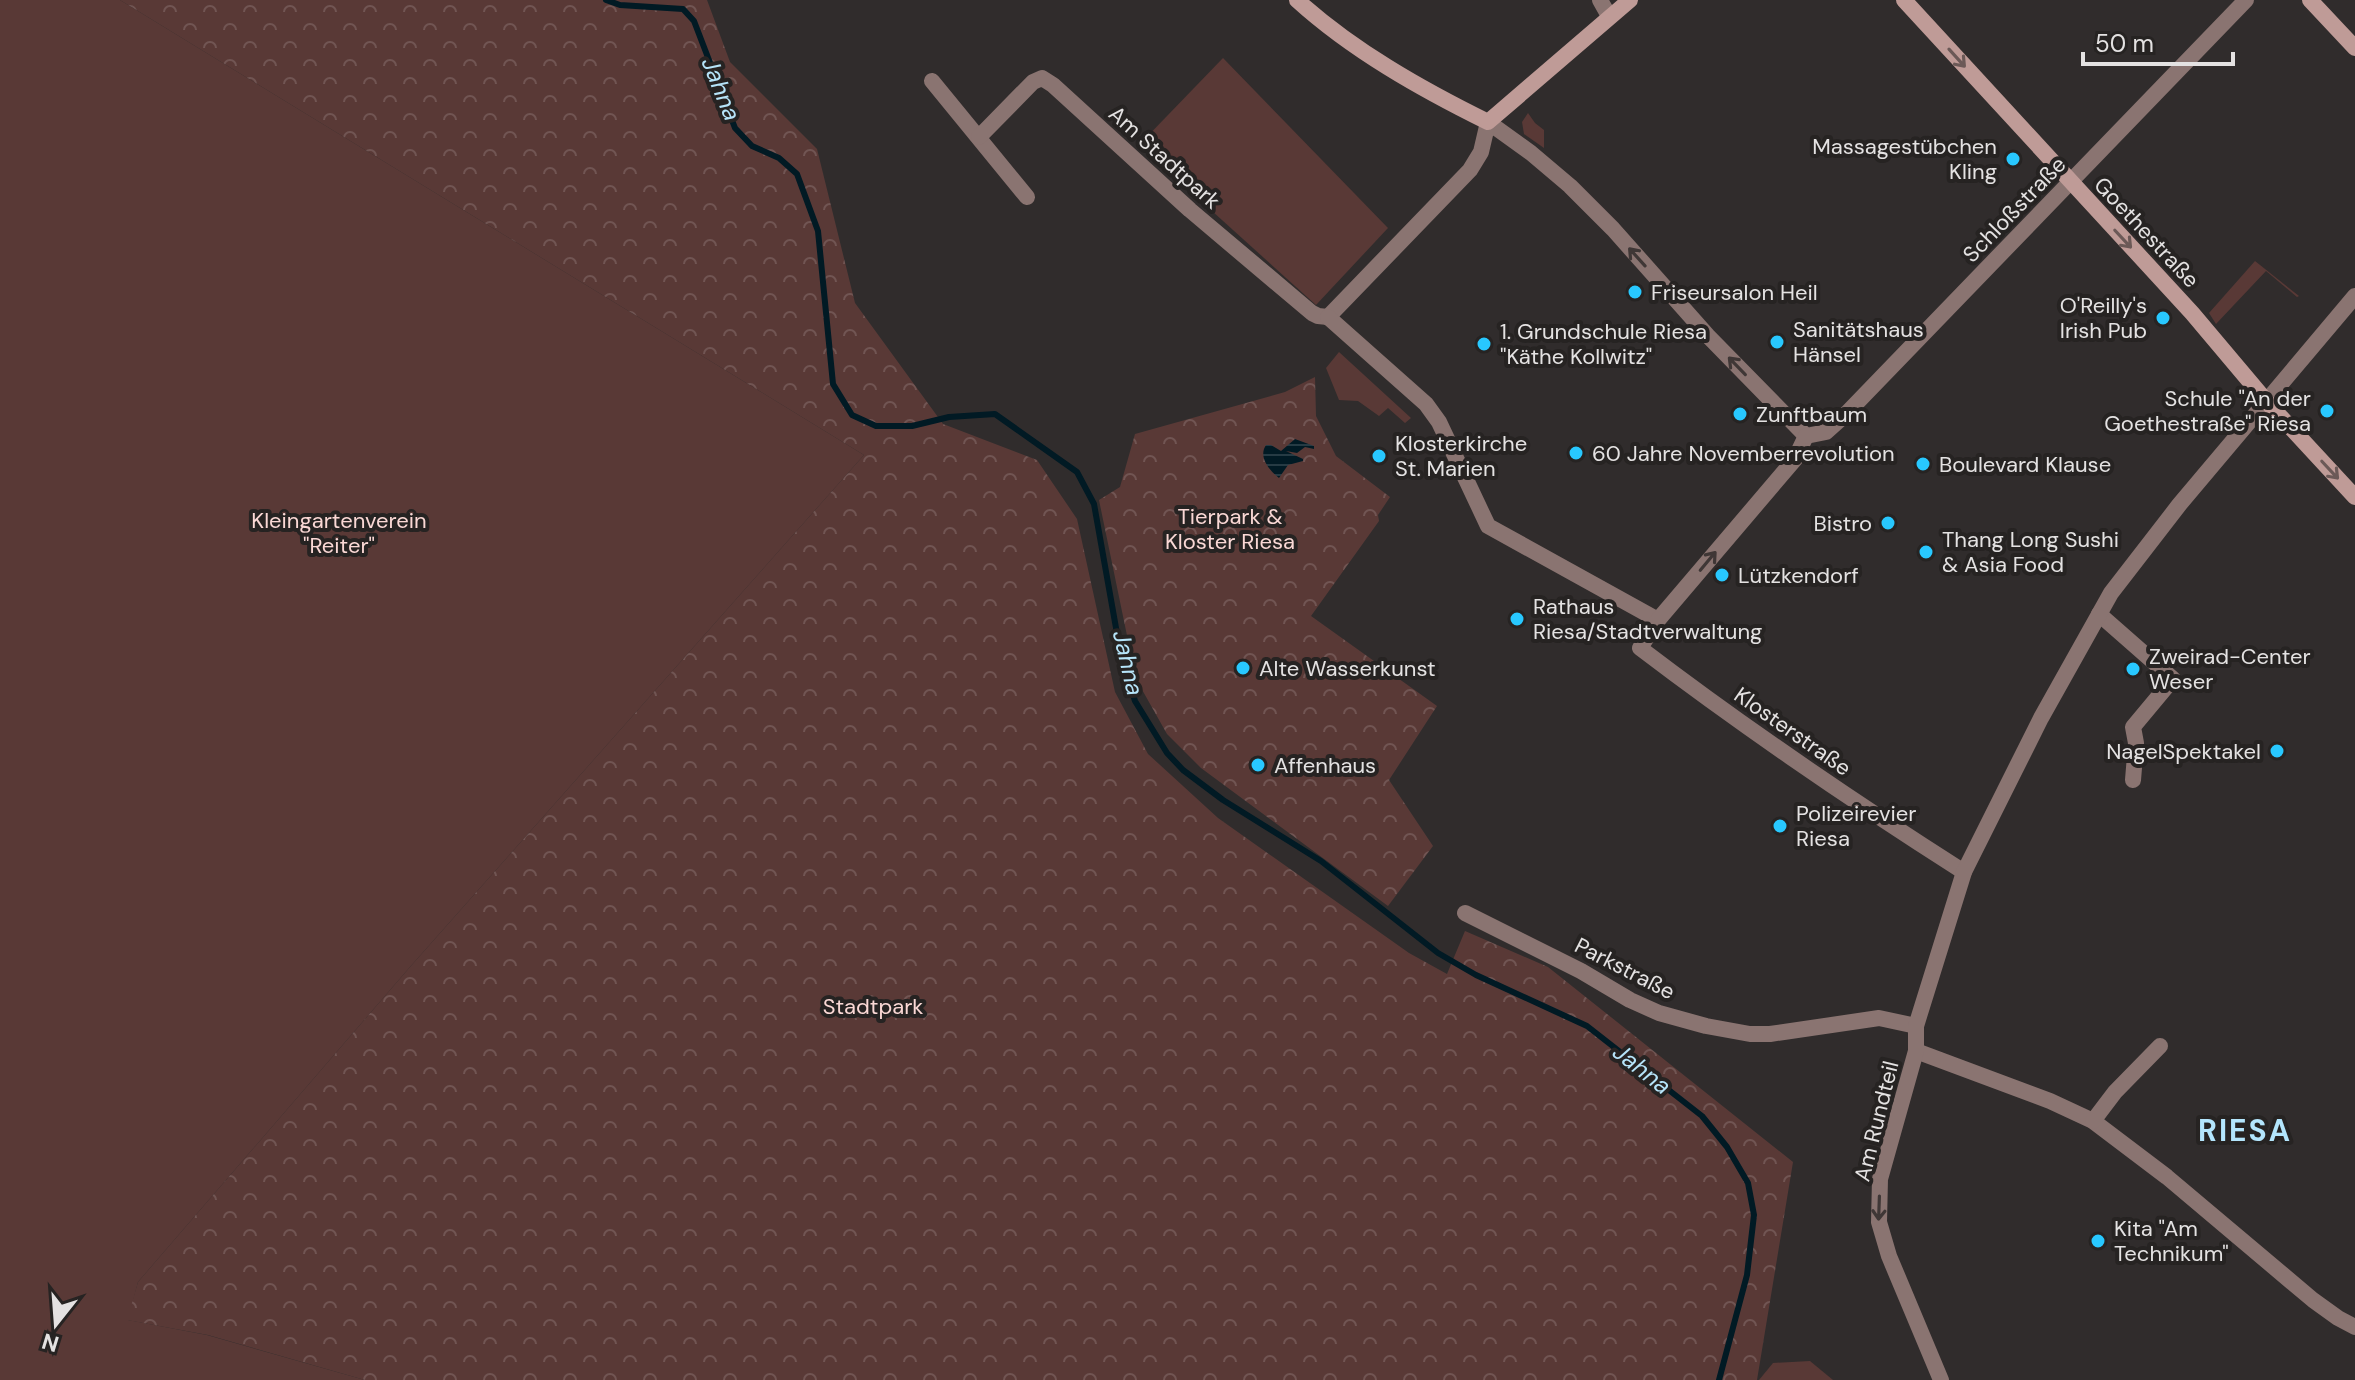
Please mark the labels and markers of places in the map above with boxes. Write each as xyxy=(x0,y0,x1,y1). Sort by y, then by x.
place label: Massagestübchen Kling xyxy=(1812,132,1997,186)
marker: Massagestübchen Kling xyxy=(2004,150,2022,168)
place label: Friseursalon Heil xyxy=(1651,278,1818,307)
marker: Friseursalon Heil xyxy=(1626,283,1644,301)
place label: O'Reilly's Irish Pub xyxy=(2060,291,2147,345)
marker: O'Reilly's Irish Pub xyxy=(2154,309,2172,327)
place label: Sanitätshaus Hänsel xyxy=(1793,315,1924,369)
place label: 1. Grundschule Riesa "Käthe Kollwitz" xyxy=(1500,317,1707,371)
marker: Sanitätshaus Hänsel xyxy=(1768,333,1786,351)
marker: 1. Grundschule Riesa "Käthe Kollwitz" xyxy=(1475,335,1493,353)
place label: Schule "An der Goethestraße" Riesa xyxy=(2104,384,2311,438)
place label: Zunftbaum xyxy=(1756,400,1867,429)
marker: Schule "An der Goethestraße" Riesa xyxy=(2318,402,2336,420)
marker: Zunftbaum xyxy=(1731,405,1749,423)
place label: Klosterkirche St. Marien xyxy=(1395,429,1527,483)
place label: 60 Jahre Novemberrevolution xyxy=(1592,439,1895,468)
marker: 60 Jahre Novemberrevolution xyxy=(1567,444,1585,462)
marker: Klosterkirche St. Marien xyxy=(1370,447,1388,465)
place label: Boulevard Klause xyxy=(1939,450,2111,479)
marker: Boulevard Klause xyxy=(1914,455,1932,473)
place label: Bistro xyxy=(1814,509,1872,538)
marker: Bistro xyxy=(1879,514,1897,532)
place label: Thang Long Sushi & Asia Food xyxy=(1942,525,2119,579)
marker: Thang Long Sushi & Asia Food xyxy=(1917,543,1935,561)
place label: Lützkendorf xyxy=(1738,561,1859,590)
marker: Lützkendorf xyxy=(1713,566,1731,584)
place label: Rathaus Riesa/Stadtverwaltung xyxy=(1533,592,1762,646)
marker: Rathaus Riesa/Stadtverwaltung xyxy=(1508,610,1526,628)
place label: Zweirad-Center Weser xyxy=(2149,642,2311,696)
place label: Alte Wasserkunst xyxy=(1259,654,1436,683)
marker: Alte Wasserkunst xyxy=(1234,659,1252,677)
marker: Zweirad-Center Weser xyxy=(2124,660,2142,678)
place label: NagelSpektakel xyxy=(2106,737,2261,766)
marker: NagelSpektakel xyxy=(2268,742,2286,760)
place label: Affenhaus xyxy=(1274,751,1376,780)
marker: Affenhaus xyxy=(1249,756,1267,774)
place label: Polizeirevier Riesa xyxy=(1796,799,1917,853)
marker: Polizeirevier Riesa xyxy=(1771,817,1789,835)
place label: Kita "Am Technikum" xyxy=(2114,1214,2229,1268)
marker: Kita "Am Technikum" xyxy=(2089,1232,2107,1250)

